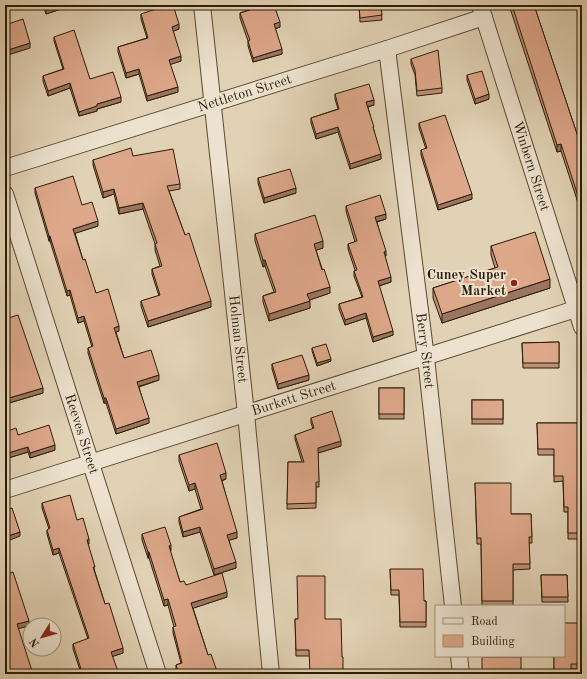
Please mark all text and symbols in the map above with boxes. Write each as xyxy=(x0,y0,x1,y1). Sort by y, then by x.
street label: Nettleton Street xyxy=(196,72,293,115)
street label: Winbern Street xyxy=(510,119,552,213)
place label: Cuney Super Market xyxy=(427,268,506,298)
marker: Cuney Super Market xyxy=(509,278,519,288)
street label: Holman Street xyxy=(226,294,250,384)
street label: Berry Street xyxy=(413,312,436,389)
street label: Burkett Street xyxy=(250,378,338,418)
street label: Reeves Street xyxy=(62,392,101,476)
legend xyxy=(435,605,565,657)
text: Road xyxy=(471,616,498,628)
north arrow xyxy=(22,617,62,657)
text: N xyxy=(28,635,42,649)
text: Building xyxy=(471,636,515,648)

